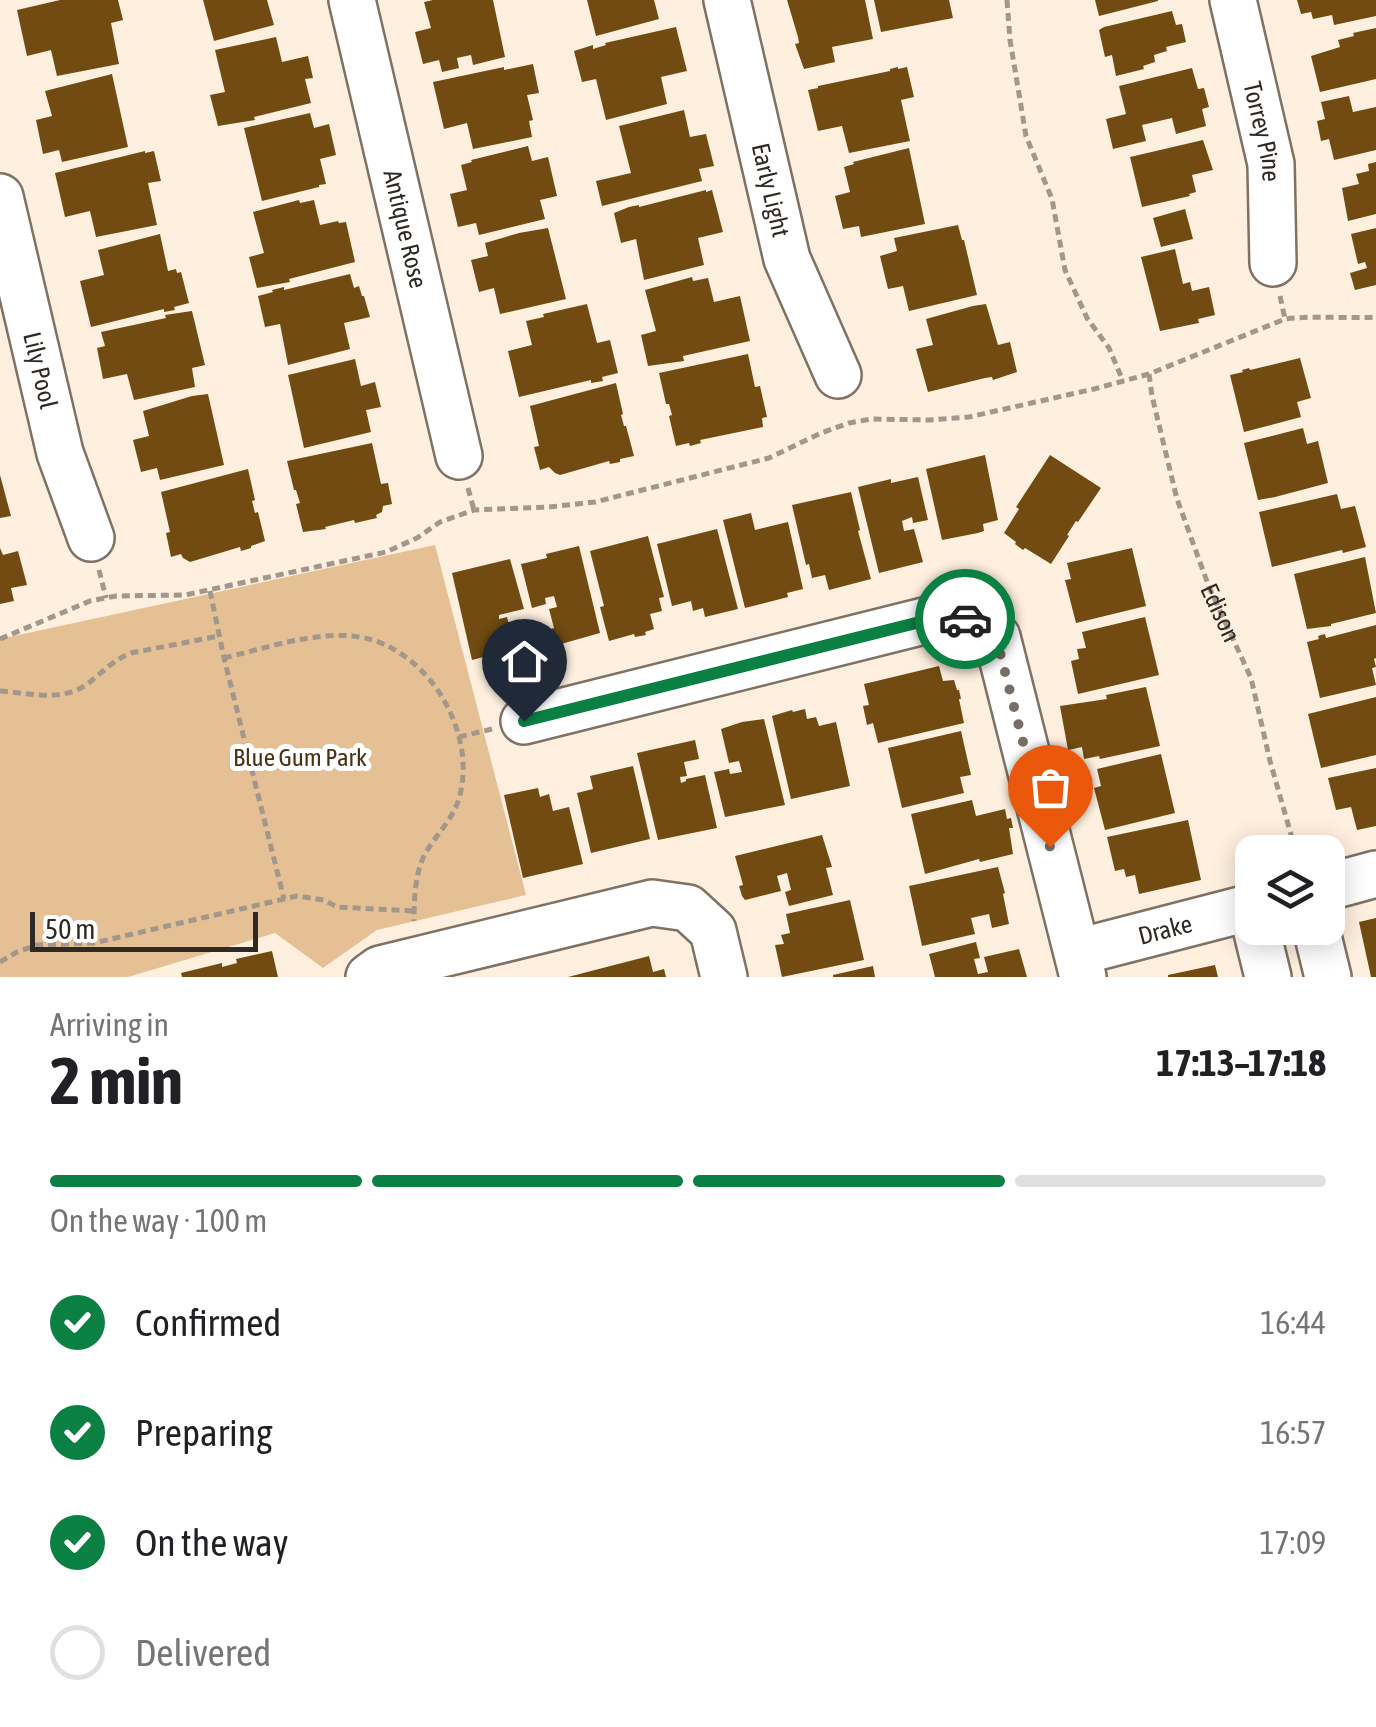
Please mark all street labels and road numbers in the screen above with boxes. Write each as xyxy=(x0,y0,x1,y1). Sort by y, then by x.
street label: Torrey Pine xyxy=(1238,79,1285,182)
street label: Early Light xyxy=(747,140,795,240)
street label: Antique Rose xyxy=(378,167,433,291)
street label: Lily Pool xyxy=(18,329,63,412)
street label: Edison xyxy=(1195,579,1246,646)
street label: Drake xyxy=(1135,909,1195,950)

